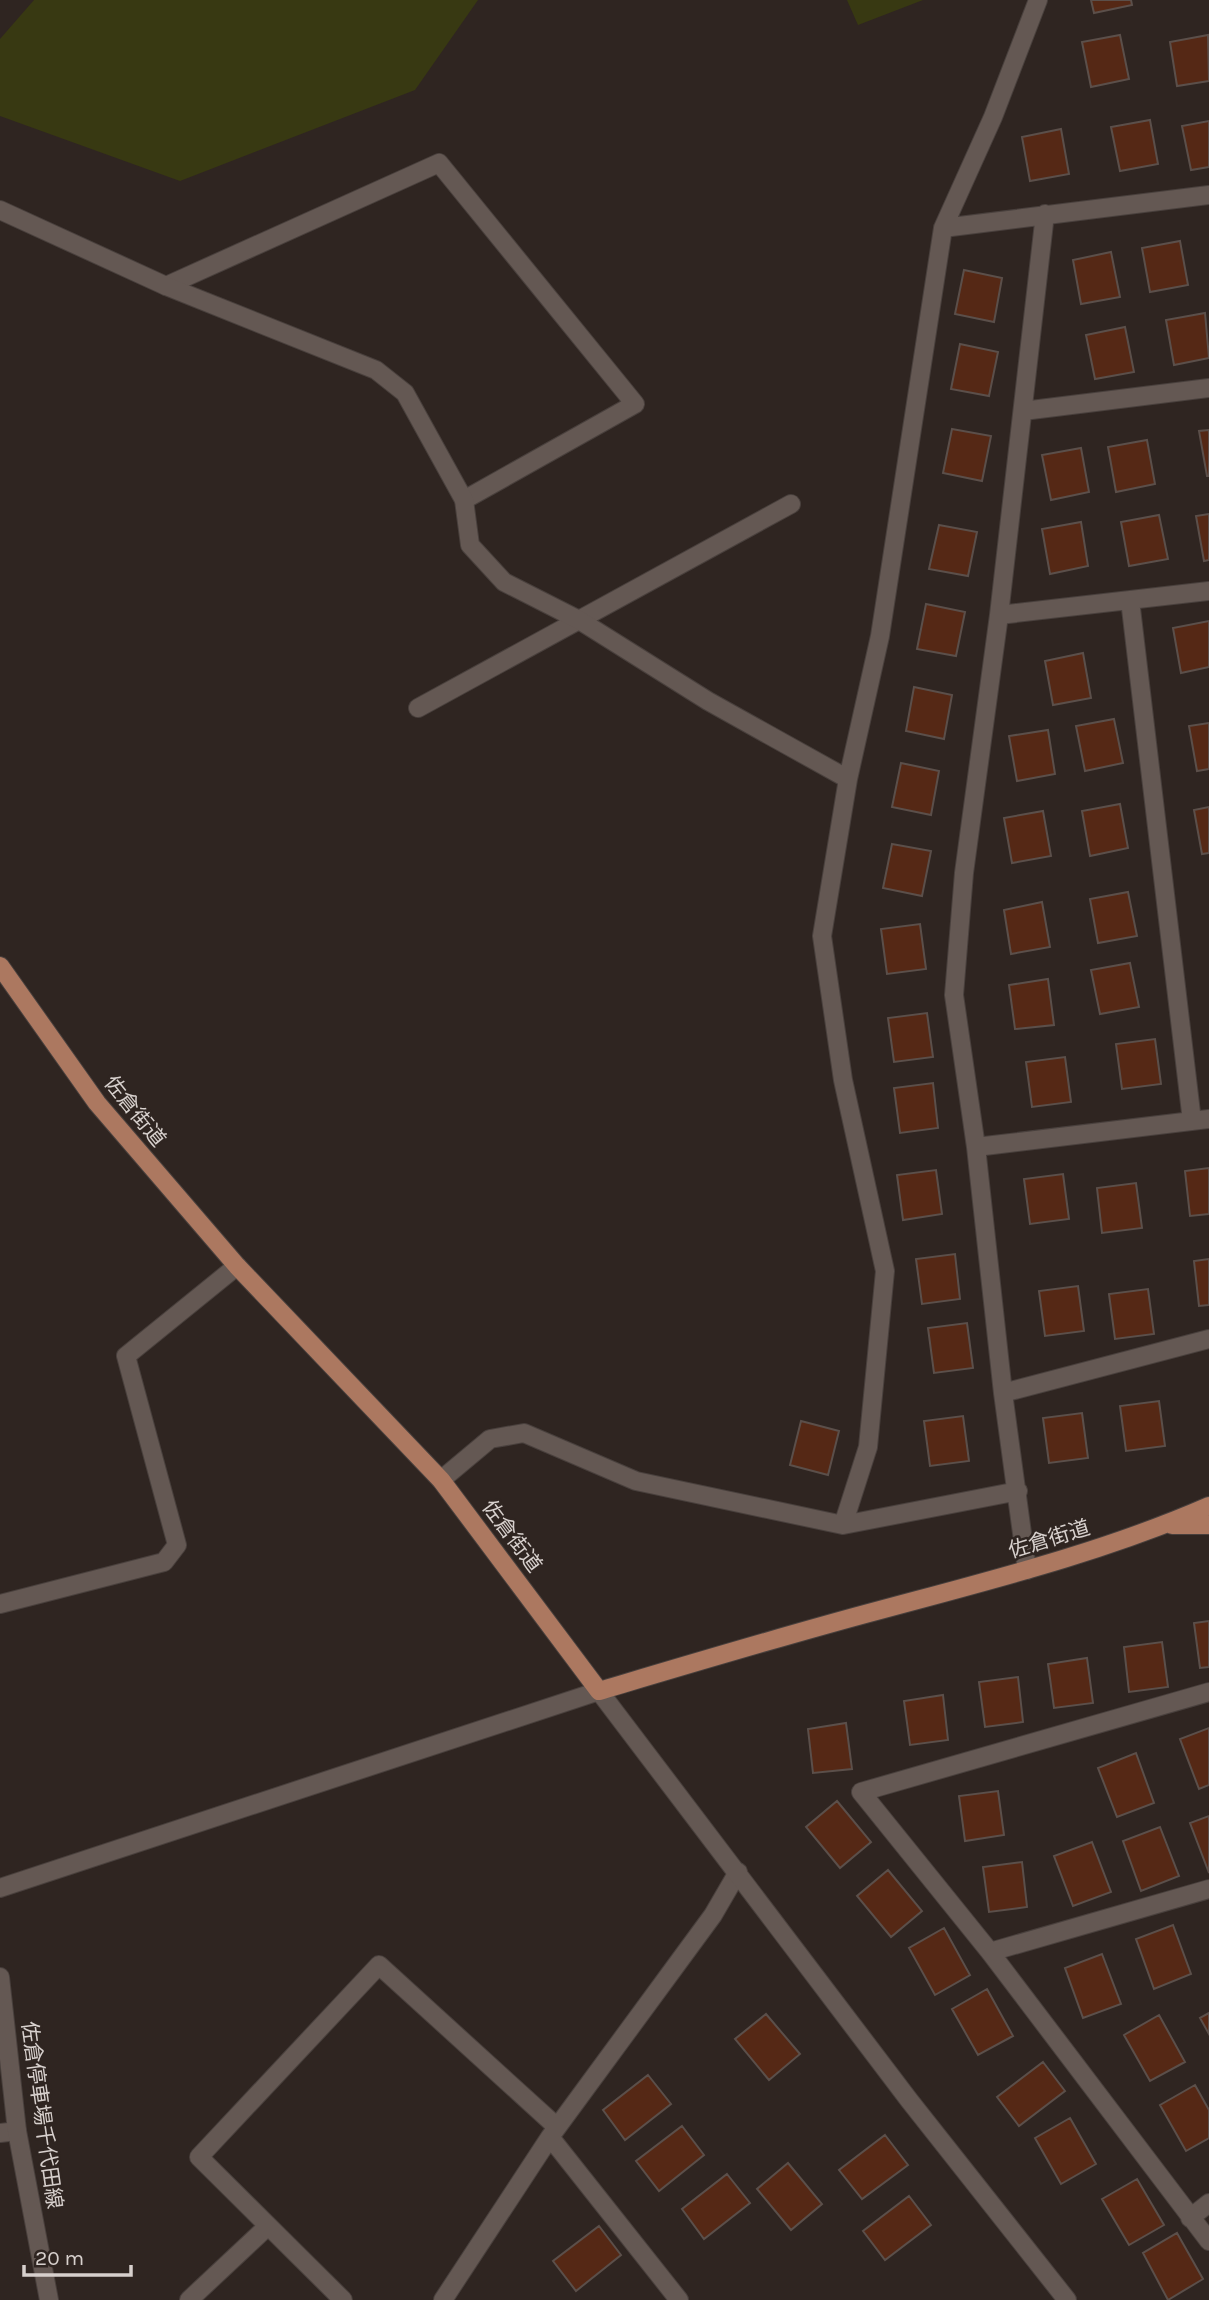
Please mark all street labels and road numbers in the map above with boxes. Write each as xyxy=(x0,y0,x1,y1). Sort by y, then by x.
street label: 佐倉街道 xyxy=(99,1071,171,1151)
street label: 佐倉街道 xyxy=(477,1495,547,1577)
street label: 佐倉街道 xyxy=(1005,1515,1093,1563)
street label: 佐倉停車場千代田線 xyxy=(17,2020,67,2210)

